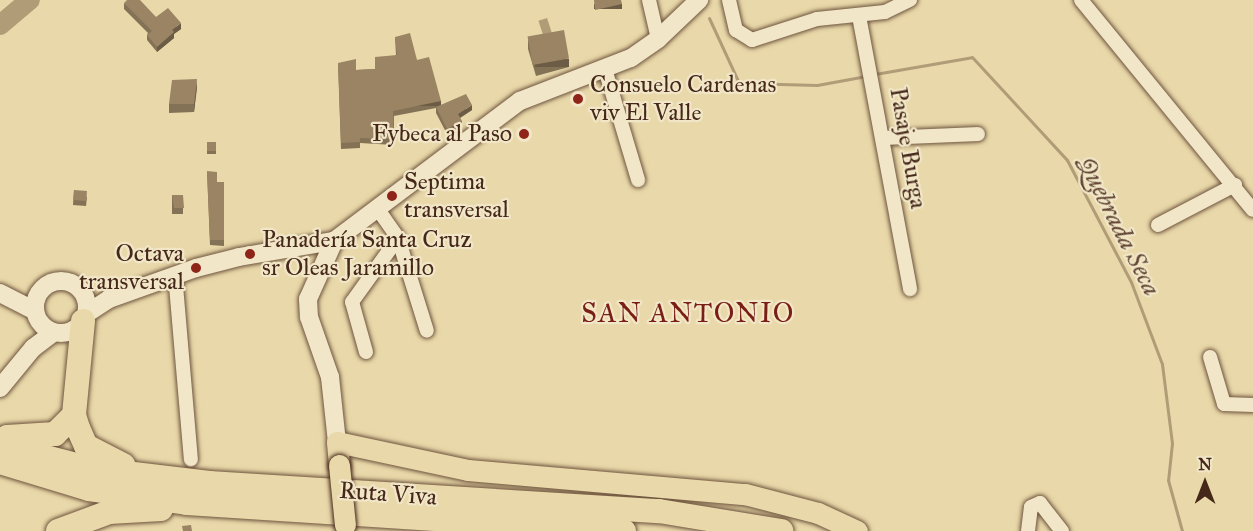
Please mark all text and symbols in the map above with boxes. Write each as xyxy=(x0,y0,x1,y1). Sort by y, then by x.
place label: Consuelo Cardenas viv El Valle xyxy=(590,71,776,127)
street label: Pasaje Burga xyxy=(883,85,933,211)
marker: Consuelo Cardenas viv El Valle xyxy=(571,92,585,106)
place label: Fybeca al Paso xyxy=(372,120,512,148)
marker: Fybeca al Paso xyxy=(517,127,531,141)
water label: Quebrada Seca xyxy=(1070,151,1168,301)
place label: Septima transversal xyxy=(404,168,509,224)
marker: Septima transversal xyxy=(385,189,399,203)
place label: Panadería Santa Cruz sr Oleas Jaramillo xyxy=(262,226,471,282)
place label: Octava transversal xyxy=(79,240,184,296)
marker: Panadería Santa Cruz sr Oleas Jaramillo xyxy=(243,247,257,261)
marker: Octava transversal xyxy=(189,261,203,275)
district label: SAN ANTONIO xyxy=(581,297,795,329)
north arrow xyxy=(1175,453,1235,513)
text: N xyxy=(1198,455,1212,474)
street label: Ruta Viva xyxy=(338,476,438,512)

